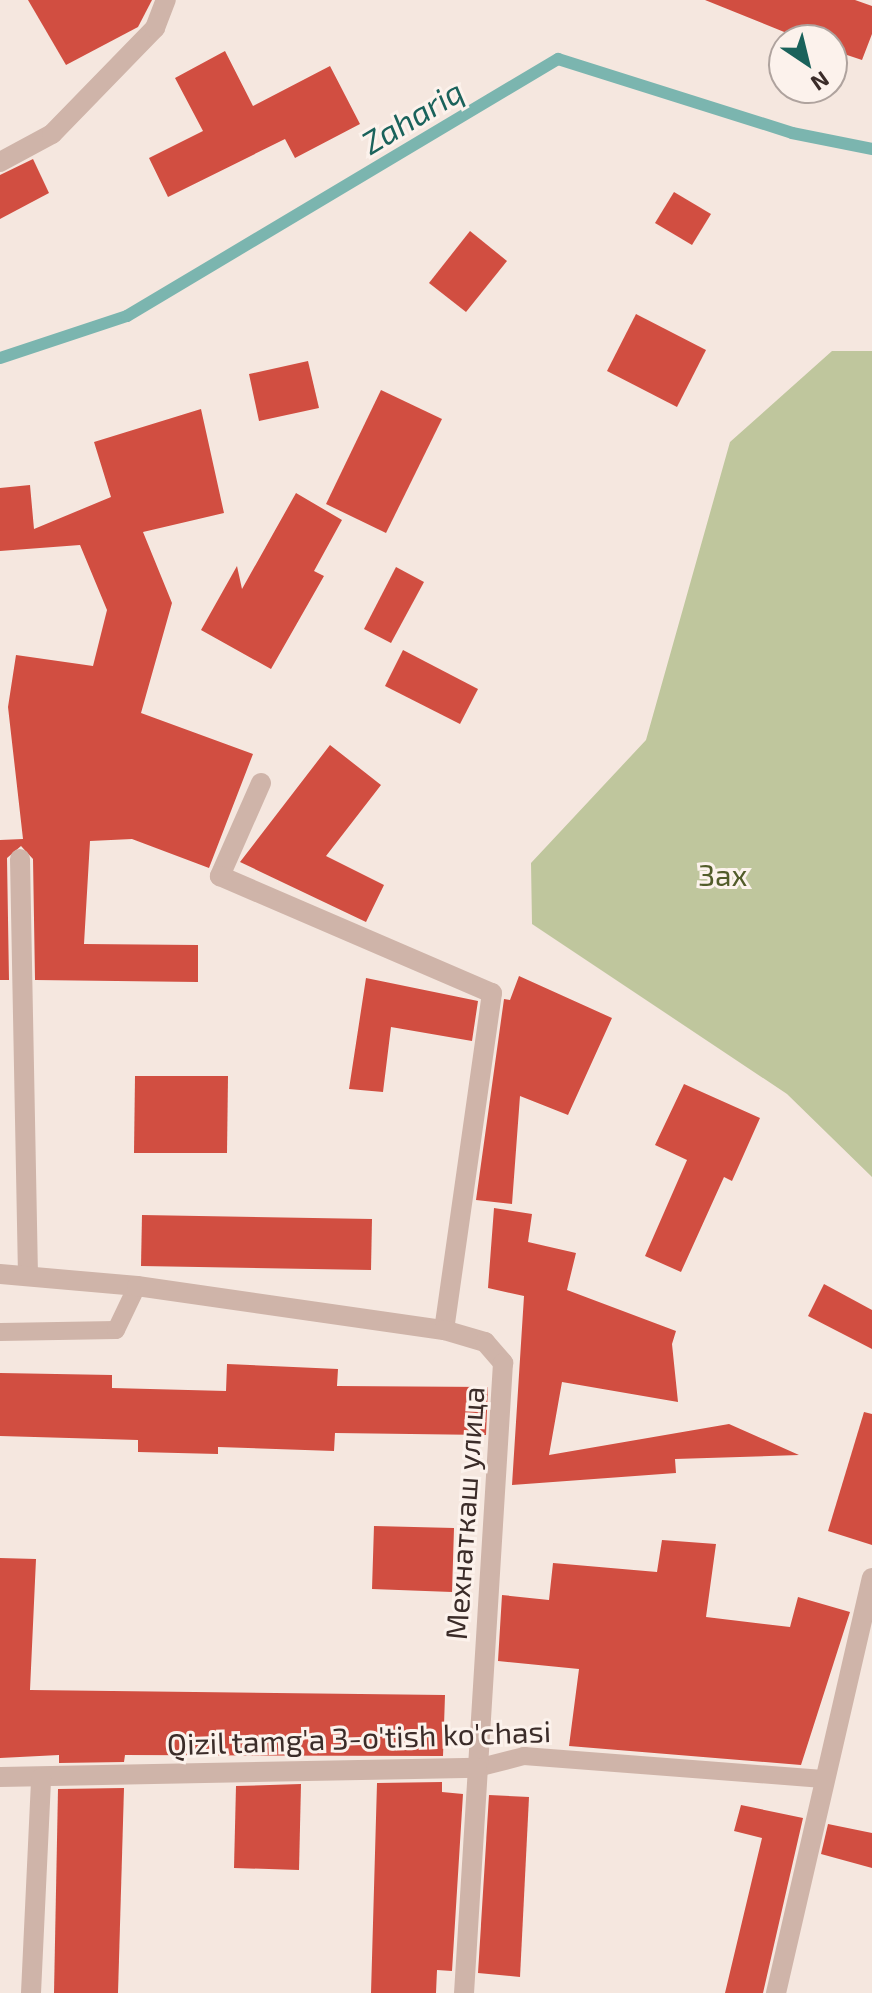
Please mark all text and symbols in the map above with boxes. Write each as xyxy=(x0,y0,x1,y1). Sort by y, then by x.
north arrow xyxy=(768,24,848,104)
text: N xyxy=(807,67,835,97)
water label: Zahariq xyxy=(354,71,470,161)
park label: Зах xyxy=(699,856,747,892)
street label: Мехнаткаш улица xyxy=(437,1385,491,1641)
street label: Qizil tamg'a 3-o'tish ko'chasi xyxy=(166,1712,552,1762)

